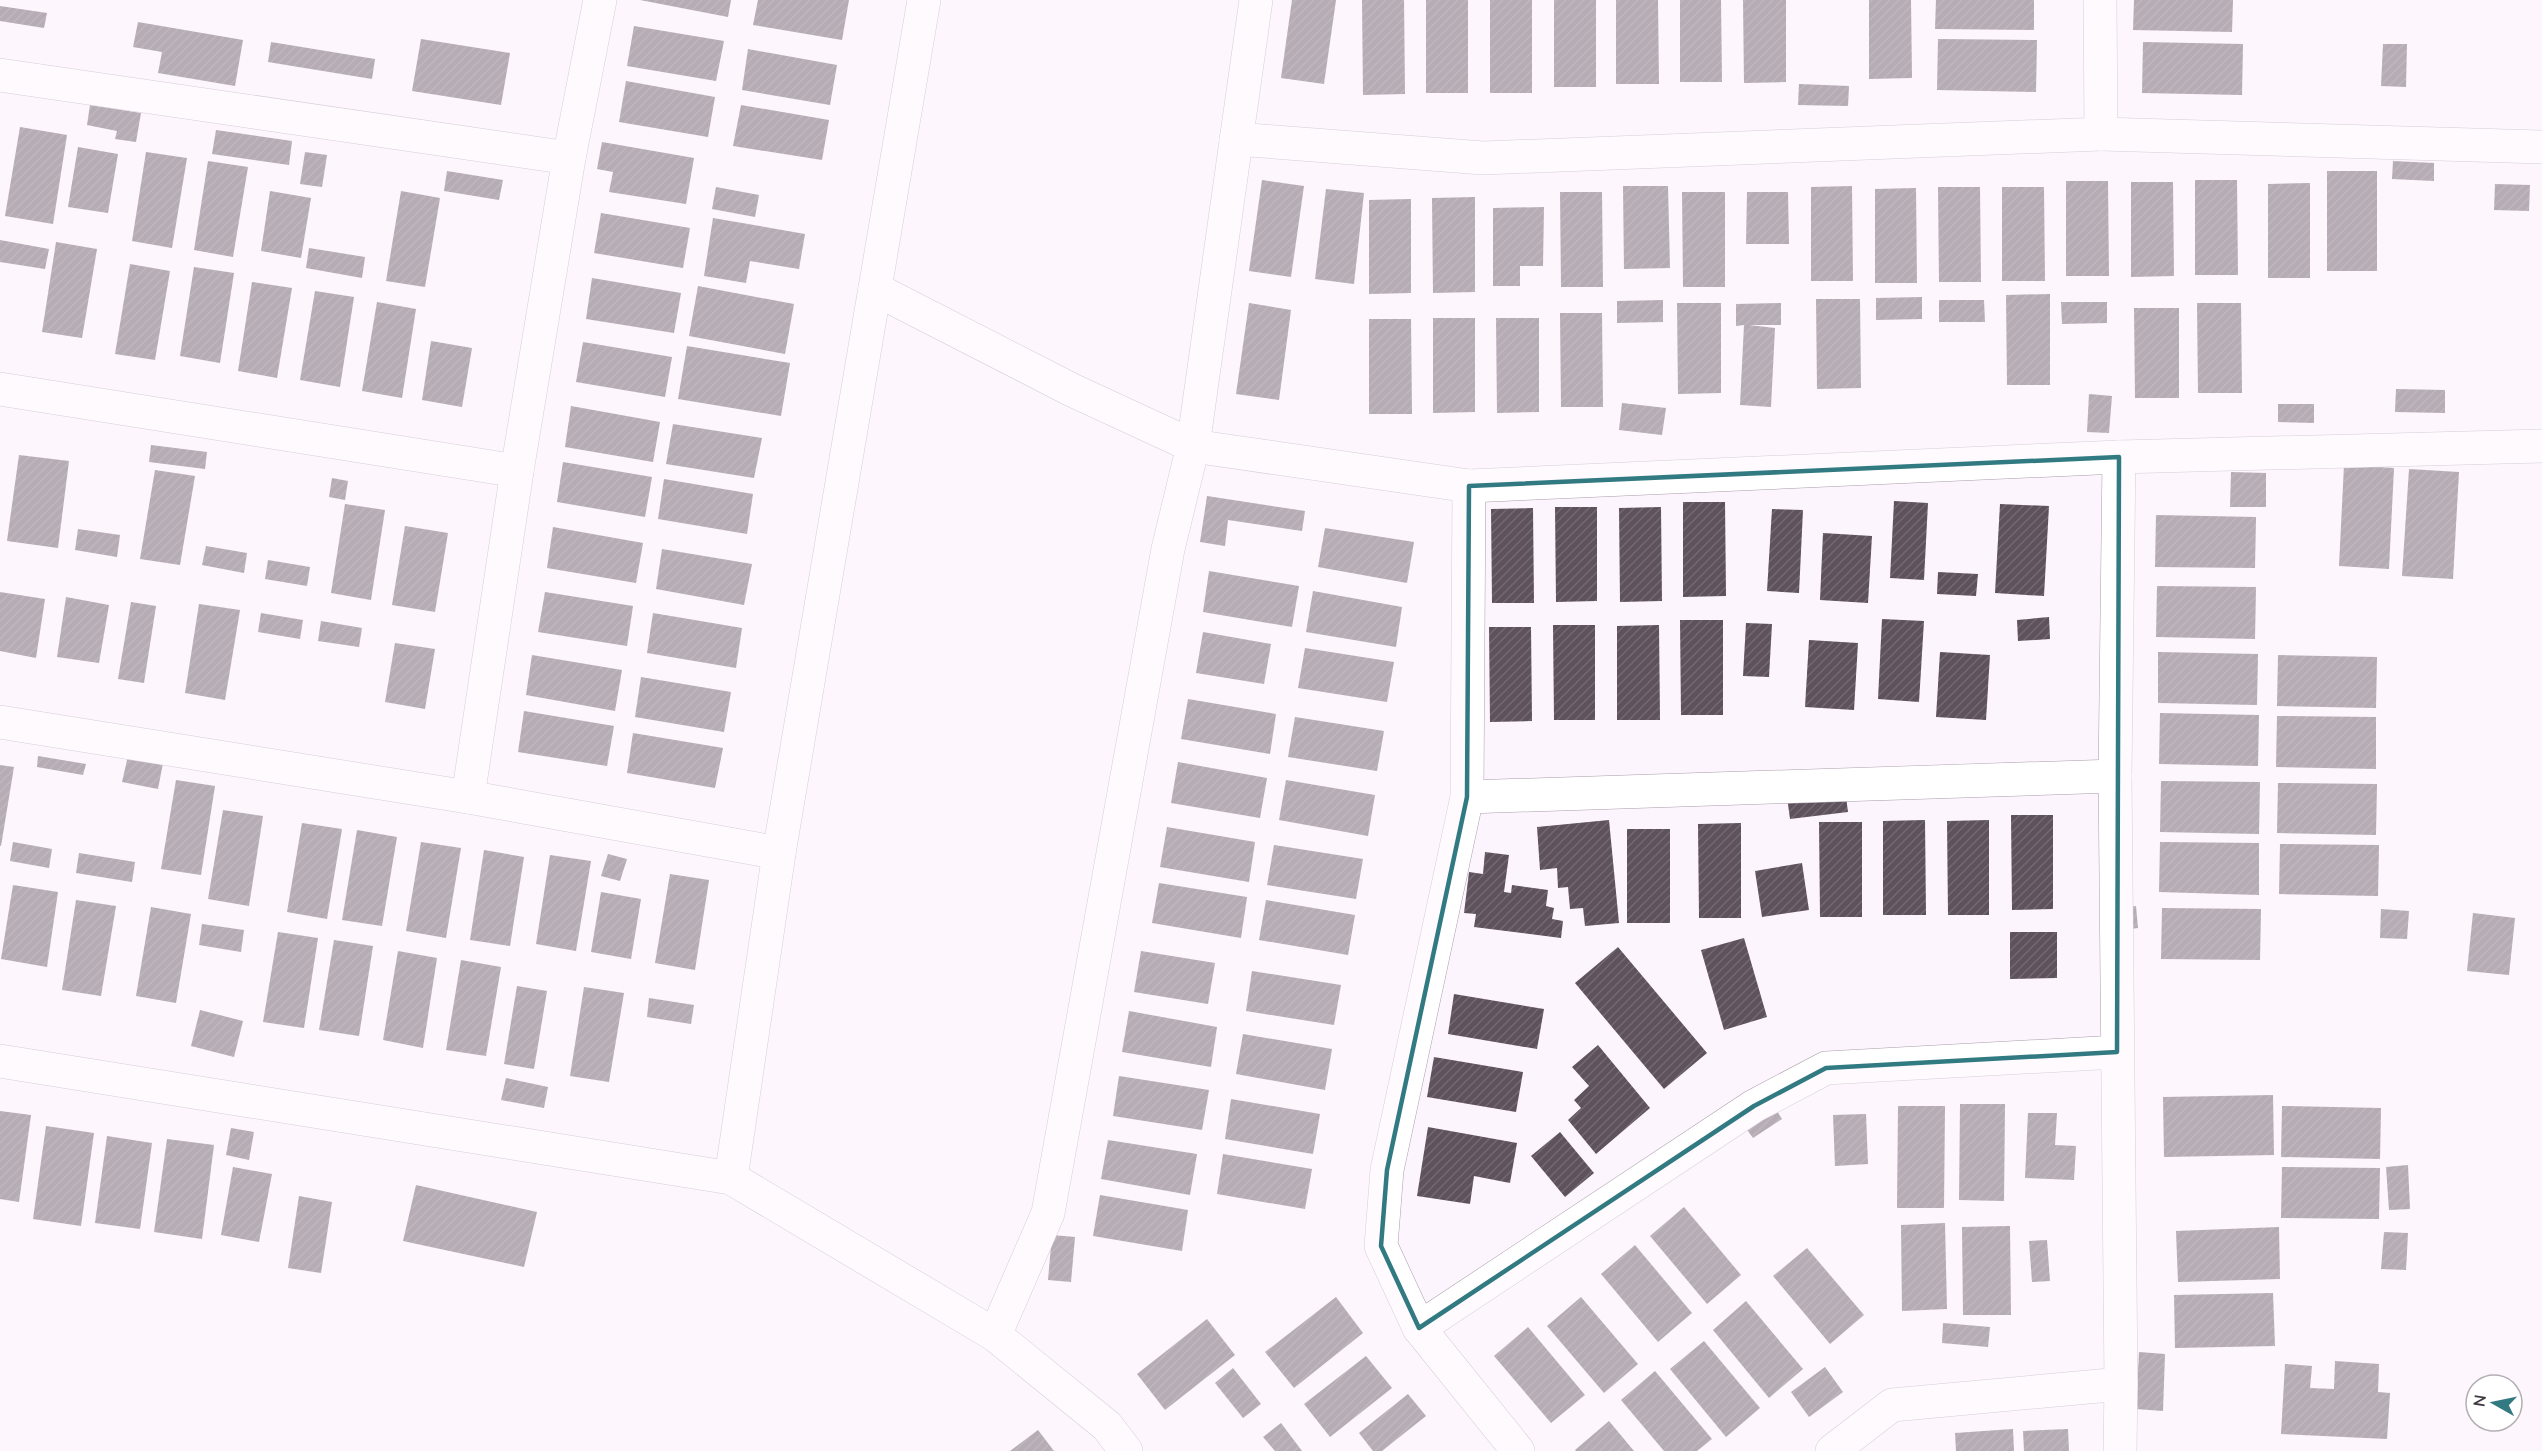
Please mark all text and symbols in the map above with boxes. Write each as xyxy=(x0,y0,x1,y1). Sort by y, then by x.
north arrow xyxy=(2464,1373,2524,1433)
text: N xyxy=(2468,1393,2492,1408)

